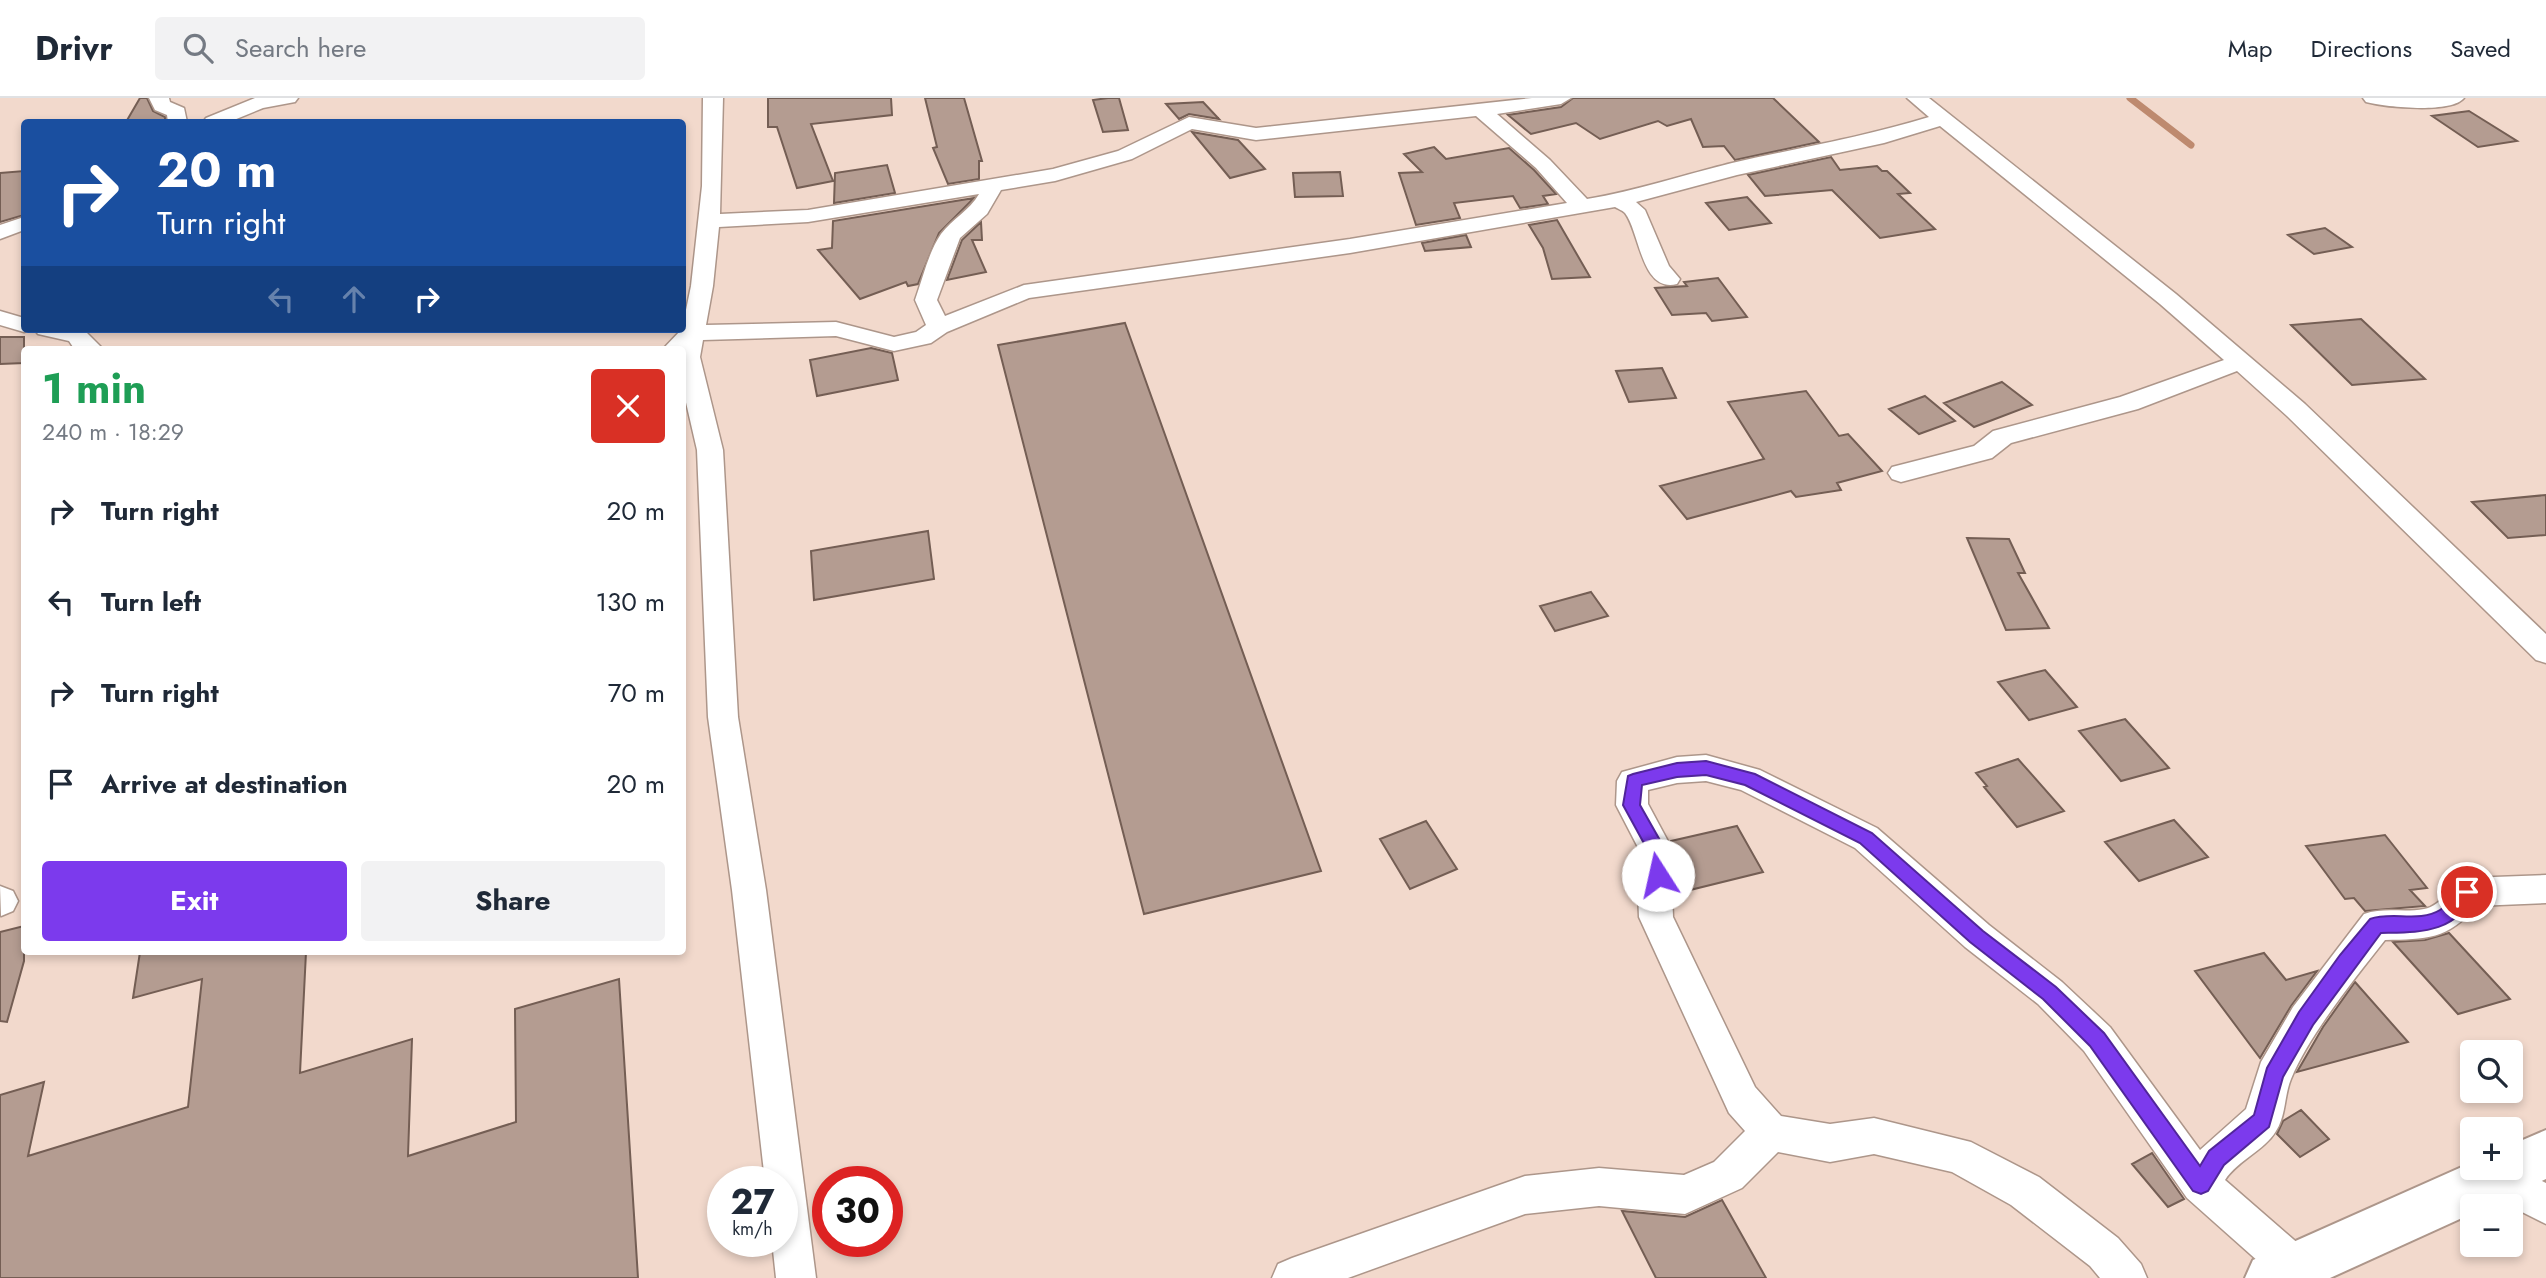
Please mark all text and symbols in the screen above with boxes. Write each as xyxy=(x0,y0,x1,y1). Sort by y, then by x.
search box xyxy=(155,17,645,80)
text: Drivr xyxy=(35,25,113,72)
icon: search xyxy=(179,29,217,67)
text: Search here xyxy=(235,29,366,67)
text: Map xyxy=(2228,31,2273,66)
text: Directions xyxy=(2311,31,2412,66)
text: Saved xyxy=(2450,31,2511,66)
text: 20 m xyxy=(157,135,276,205)
icon: right xyxy=(42,147,133,238)
text: Turn right xyxy=(157,200,286,246)
icon: left xyxy=(262,280,300,318)
icon: ahead xyxy=(335,280,373,318)
icon: right xyxy=(408,280,446,318)
text: 1 min xyxy=(42,358,146,419)
button: close xyxy=(591,369,665,443)
text: 240 m · 18:29 xyxy=(42,415,184,449)
icon: right xyxy=(42,492,80,530)
text: Turn right xyxy=(101,492,219,530)
text: 20 m xyxy=(607,492,665,530)
icon: left xyxy=(42,583,80,621)
text: Turn left xyxy=(101,583,201,621)
text: 130 m xyxy=(595,583,665,621)
icon: right xyxy=(42,674,80,712)
text: Turn right xyxy=(101,674,219,712)
text: 70 m xyxy=(608,674,665,712)
icon: arrive xyxy=(42,765,80,803)
text: Arrive at destination xyxy=(101,765,348,803)
text: 20 m xyxy=(607,765,665,803)
position arrow xyxy=(1621,838,1695,912)
button: Exit xyxy=(42,861,347,941)
button: Share xyxy=(361,861,665,941)
pin xyxy=(2437,862,2497,922)
icon: arrive xyxy=(2448,873,2486,911)
map controls xyxy=(2460,1040,2523,1257)
button: search xyxy=(2460,1040,2523,1103)
button: + xyxy=(2460,1117,2523,1180)
speed limit sign: 30 xyxy=(812,1166,903,1257)
text: 27 xyxy=(730,1177,775,1227)
button: − xyxy=(2460,1194,2523,1257)
text: km/h xyxy=(732,1216,773,1242)

